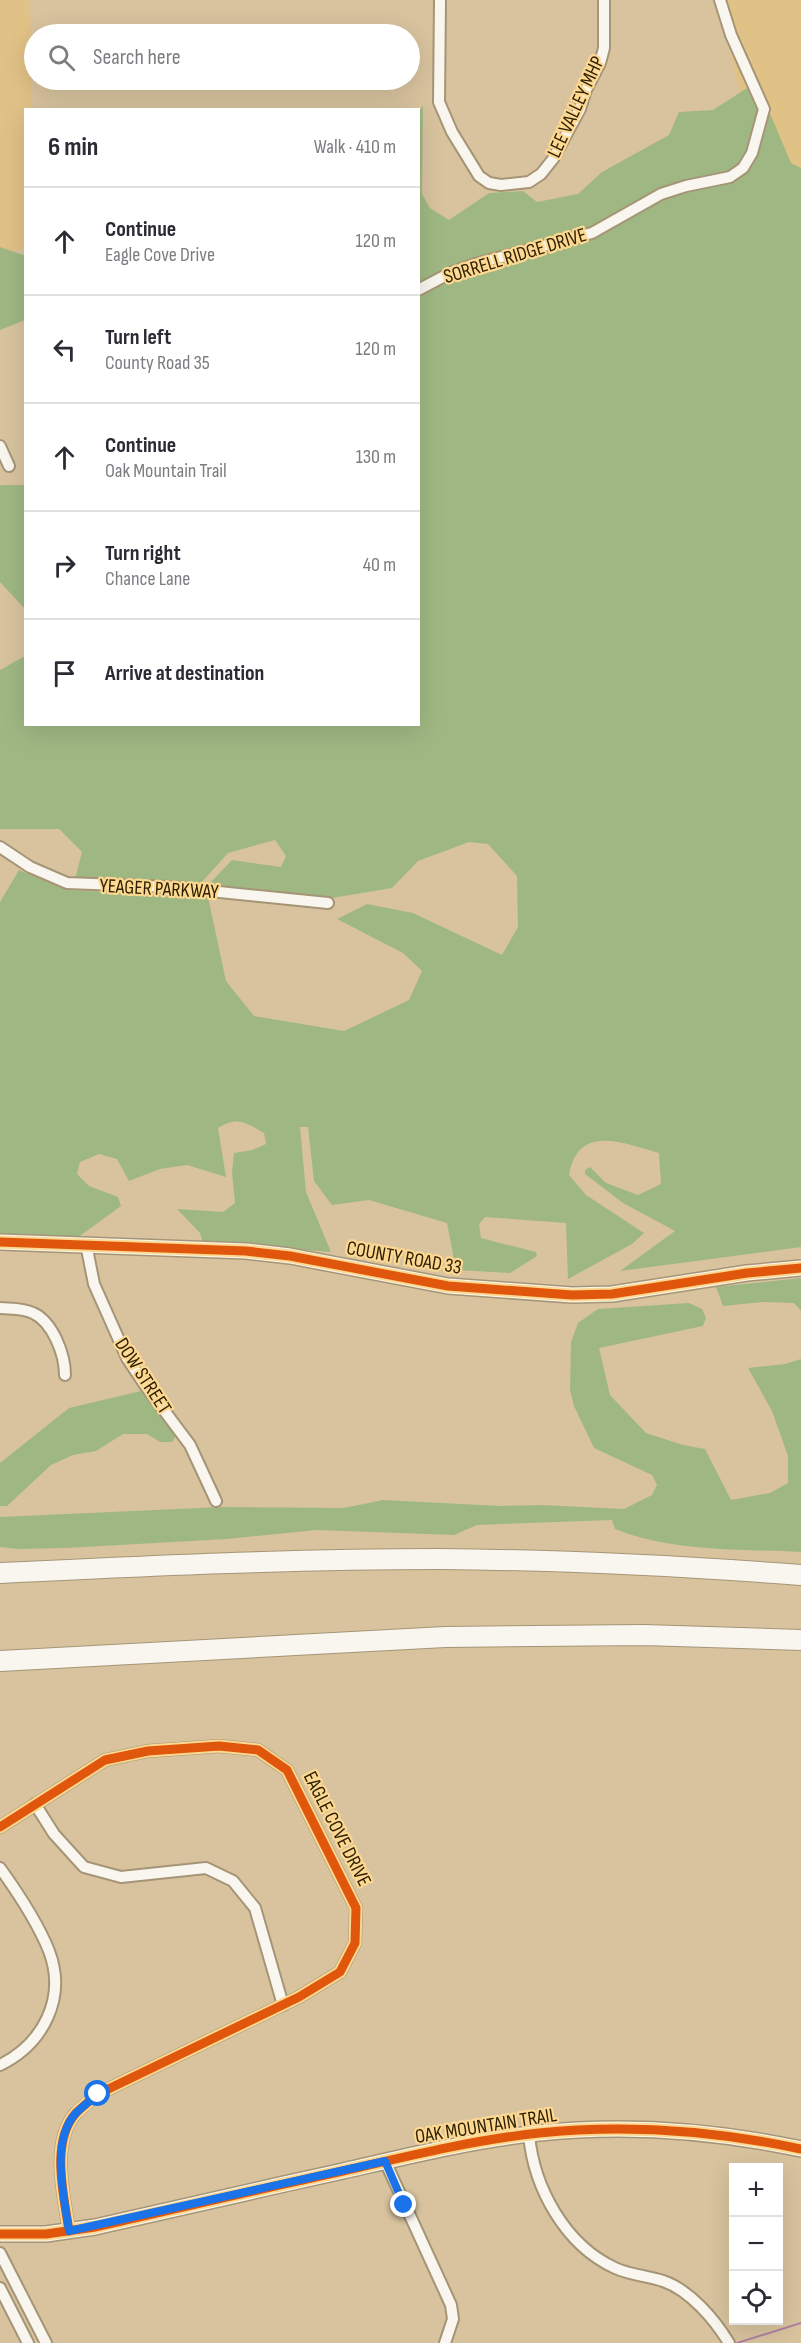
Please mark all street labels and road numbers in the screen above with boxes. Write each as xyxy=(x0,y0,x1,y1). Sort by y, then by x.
street label: LEE VALLEY MHP xyxy=(542,52,610,162)
street label: SORRELL RIDGE DRIVE xyxy=(441,223,589,289)
street label: YEAGER PARKWAY xyxy=(99,874,220,904)
street label: COUNTY ROAD 33 xyxy=(345,1236,463,1280)
street label: DOW STREET xyxy=(109,1333,177,1419)
street label: EAGLE COVE DRIVE xyxy=(298,1768,376,1890)
street label: OAK MOUNTAIN TRAIL xyxy=(414,2103,559,2149)

